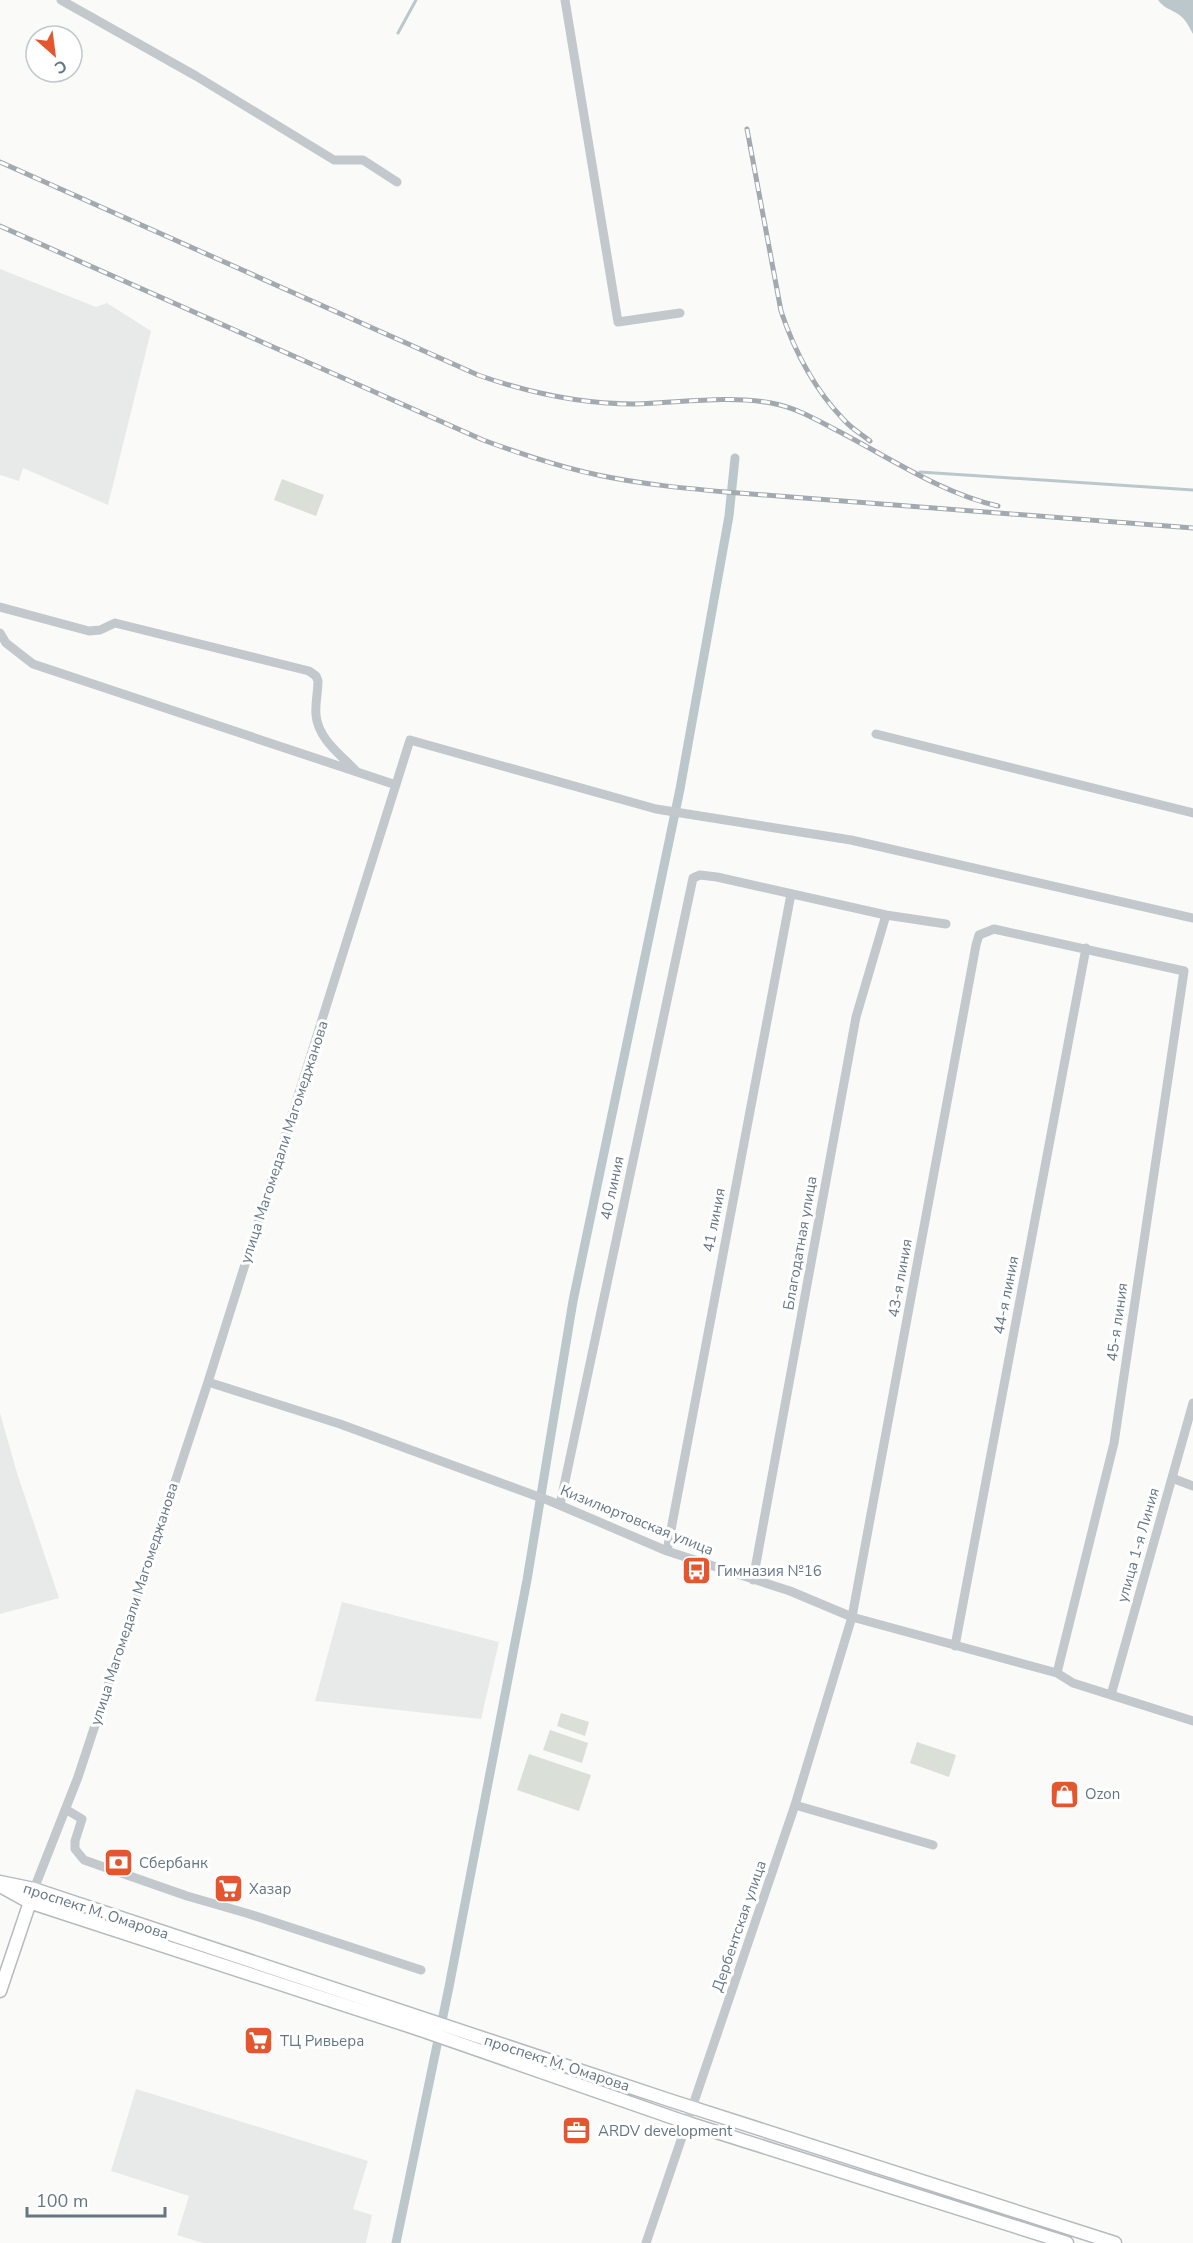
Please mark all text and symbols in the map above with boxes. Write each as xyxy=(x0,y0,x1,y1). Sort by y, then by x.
north arrow xyxy=(24,24,84,84)
text: С xyxy=(50,54,71,79)
street label: улица Магомедали Магомеджановa xyxy=(235,1018,333,1266)
street label: 40 линия xyxy=(595,1154,629,1222)
street label: Благодатная улица xyxy=(778,1174,822,1312)
street label: 41 линия xyxy=(698,1186,730,1254)
street label: 43-я линия xyxy=(883,1237,917,1319)
street label: 44-я линия xyxy=(989,1254,1023,1336)
street label: 45-я линия xyxy=(1102,1281,1132,1363)
street label: улица Магомедали Магомеджановa xyxy=(85,1480,183,1728)
street label: Кизилюртовская улица xyxy=(557,1480,717,1560)
street label: улица 1-я Линия xyxy=(1112,1485,1164,1605)
bus stop icon: Гимназия №16 xyxy=(680,1555,712,1587)
place label: Гимназия №16 xyxy=(717,1561,822,1581)
shop icon: Ozon xyxy=(1048,1778,1080,1810)
place label: Ozon xyxy=(1085,1784,1120,1804)
bank icon: Сбербанк xyxy=(102,1847,134,1879)
place label: Сбербанк xyxy=(139,1853,208,1873)
street label: Дербентская улица xyxy=(707,1858,771,1994)
supermarket icon: Хазар xyxy=(212,1873,244,1905)
street label: проспект М. Омарова xyxy=(21,1878,171,1944)
place label: Хазар xyxy=(249,1879,291,1899)
supermarket icon: ТЦ Ривьера xyxy=(243,2025,275,2057)
street label: проспект М. Омарова xyxy=(482,2030,632,2096)
place label: ТЦ Ривьера xyxy=(280,2031,364,2051)
office icon: ARDV development xyxy=(561,2115,593,2147)
place label: ARDV development xyxy=(598,2121,733,2141)
scale bar xyxy=(27,2180,165,2218)
text: 100 m xyxy=(36,2189,88,2213)

